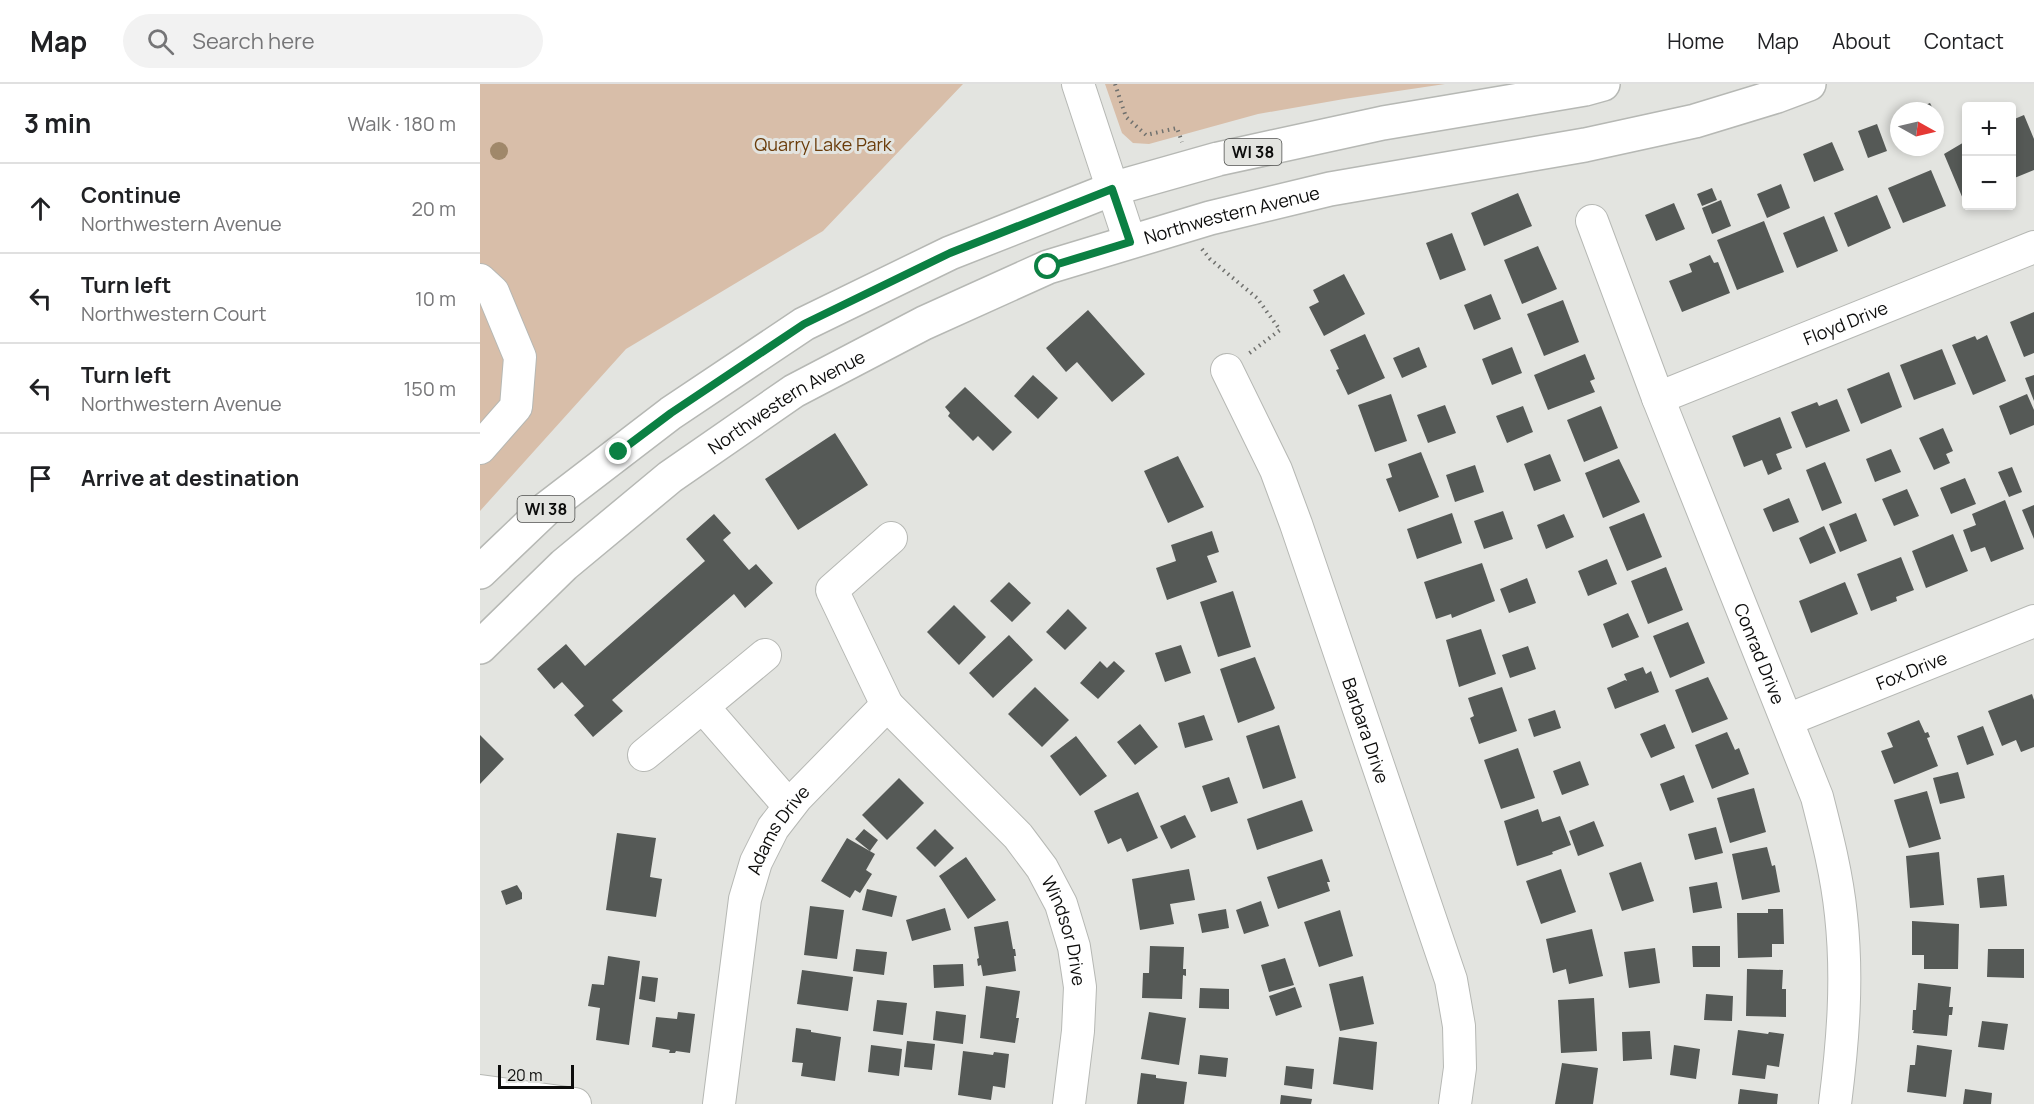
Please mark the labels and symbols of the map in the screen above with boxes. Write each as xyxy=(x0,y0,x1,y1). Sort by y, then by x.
north arrow xyxy=(1890,102,1944,156)
park label: Quarry Lake Park xyxy=(754,132,893,156)
road number: WI 38 xyxy=(1224,139,1282,165)
street label: Northwestern Avenue xyxy=(1141,180,1322,249)
route start xyxy=(1034,253,1060,279)
street label: Floyd Drive xyxy=(1800,295,1891,350)
street label: Northwestern Avenue xyxy=(703,344,869,459)
route end xyxy=(605,438,631,464)
road number: WI 38 xyxy=(518,496,574,522)
street label: Conrad Drive xyxy=(1729,600,1791,708)
street label: Fox Drive xyxy=(1872,645,1950,695)
street label: Barbara Drive xyxy=(1337,674,1395,786)
street label: Adams Drive xyxy=(741,779,815,877)
street label: Windsor Drive xyxy=(1036,872,1092,987)
scale bar xyxy=(498,1062,574,1090)

